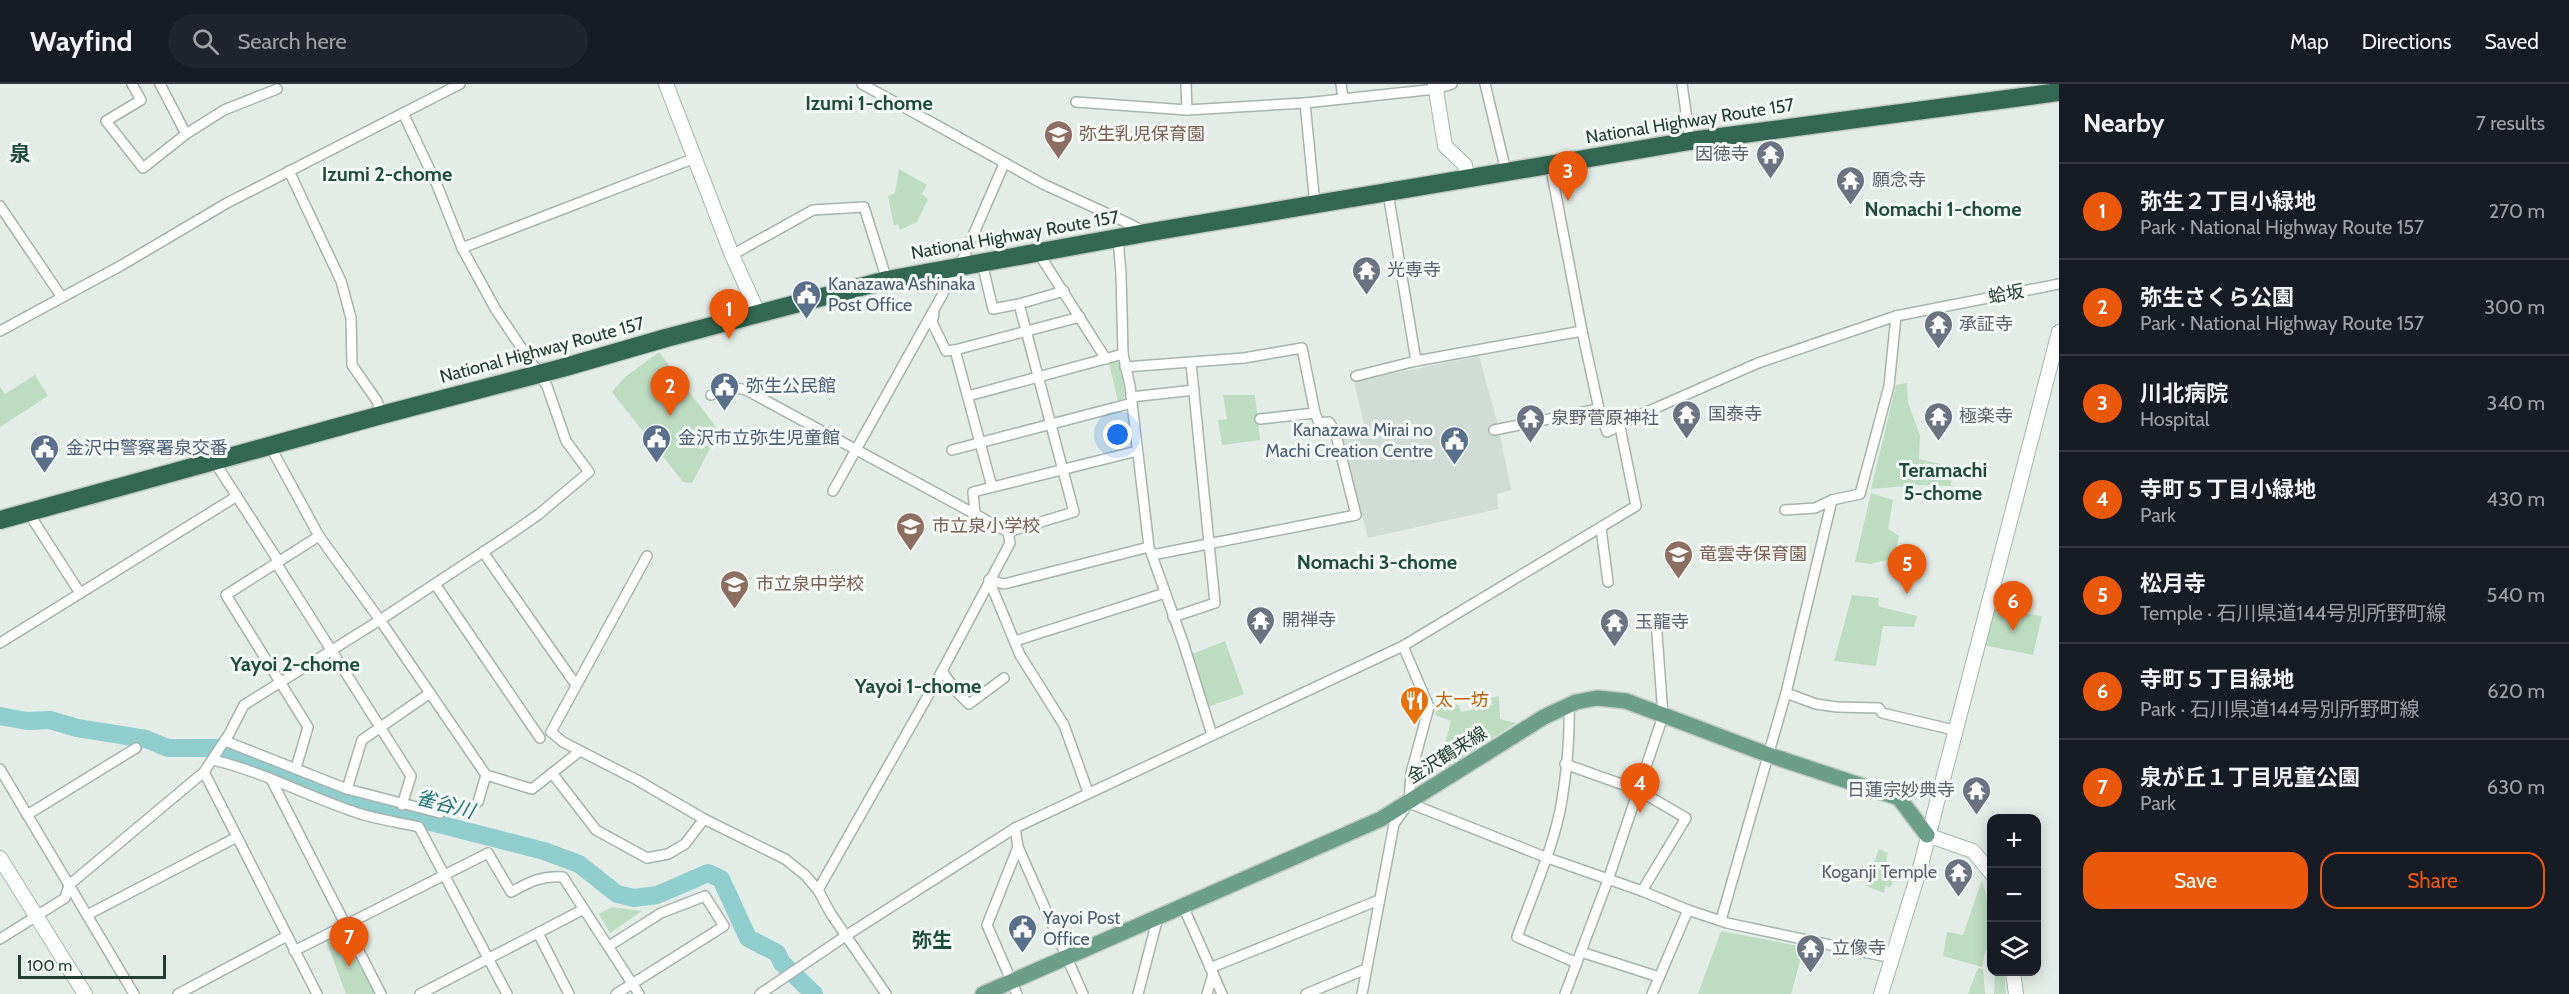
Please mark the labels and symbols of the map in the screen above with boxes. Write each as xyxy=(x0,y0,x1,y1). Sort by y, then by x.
district label: Izumi 1-chome xyxy=(805,91,933,115)
street label: National Highway Route 157 xyxy=(1584,94,1796,148)
school or university icon: 弥生乳児保育園 xyxy=(1042,118,1074,160)
place label: 弥生乳児保育園 xyxy=(1079,123,1205,145)
temple icon: 因徳寺 xyxy=(1754,138,1786,180)
district label: 泉 xyxy=(10,141,31,166)
place label: 因徳寺 xyxy=(1695,143,1749,165)
pin: 3 xyxy=(1548,152,1588,201)
district label: Izumi 2-chome xyxy=(322,162,452,186)
temple icon: 願念寺 xyxy=(1835,164,1867,206)
place label: 願念寺 xyxy=(1872,169,1926,191)
district label: Nomachi 1-chome xyxy=(1865,197,2021,221)
street label: National Highway Route 157 xyxy=(909,206,1121,264)
temple icon: 光専寺 xyxy=(1350,254,1382,296)
place label: 光専寺 xyxy=(1387,259,1441,281)
place label: Kanazawa Ashinaka Post Office xyxy=(828,273,976,316)
public building icon: Kanazawa Ashinaka Post Office xyxy=(791,278,823,320)
street label: 蛤坂 xyxy=(1986,280,2026,308)
pin: 1 xyxy=(710,290,748,339)
temple icon: 承証寺 xyxy=(1922,308,1954,350)
street label: National Highway Route 157 xyxy=(437,312,647,388)
place label: 承証寺 xyxy=(1959,313,2013,335)
pin: 2 xyxy=(650,366,690,416)
public building icon: 弥生公民館 xyxy=(709,370,741,412)
place label: 弥生公民館 xyxy=(746,375,836,397)
temple icon: 国泰寺 xyxy=(1671,398,1703,440)
temple icon: 極楽寺 xyxy=(1922,400,1954,442)
temple icon: 泉野菅原神社 xyxy=(1514,402,1546,444)
place label: 国泰寺 xyxy=(1708,403,1762,425)
place label: 極楽寺 xyxy=(1959,405,2013,427)
place label: 泉野菅原神社 xyxy=(1551,407,1659,429)
place label: Kanazawa Mirai no Machi Creation Centre xyxy=(1265,419,1433,462)
your location xyxy=(1103,420,1132,449)
public building icon: 金沢市立弥生児童館 xyxy=(641,422,673,464)
public building icon: Kanazawa Mirai no Machi Creation Centre xyxy=(1438,424,1470,466)
place label: 金沢市立弥生児童館 xyxy=(678,427,840,449)
public building icon: 金沢中警察署泉交番 xyxy=(29,432,61,474)
place label: 金沢中警察署泉交番 xyxy=(66,437,228,459)
district label: Teramachi 5-chome xyxy=(1899,458,1987,505)
school or university icon: 市立泉小学校 xyxy=(895,510,927,552)
place label: 市立泉小学校 xyxy=(932,515,1040,537)
school or university icon: 竜雲寺保育園 xyxy=(1662,538,1694,580)
place label: 竜雲寺保育園 xyxy=(1699,543,1807,565)
pin: 5 xyxy=(1888,544,1926,594)
district label: Nomachi 3-chome xyxy=(1297,550,1457,574)
school or university icon: 市立泉中学校 xyxy=(719,568,751,610)
place label: 市立泉中学校 xyxy=(756,573,864,595)
pin: 6 xyxy=(1994,582,2032,631)
temple icon: 開禅寺 xyxy=(1245,604,1277,646)
temple icon: 玉龍寺 xyxy=(1598,606,1630,648)
place label: 開禅寺 xyxy=(1282,609,1336,631)
place label: 玉龍寺 xyxy=(1635,611,1689,633)
district label: Yayoi 2-chome xyxy=(229,652,360,676)
district label: Yayoi 1-chome xyxy=(854,674,981,698)
restaurant icon: 太一坊 xyxy=(1398,684,1430,726)
place label: 太一坊 xyxy=(1435,689,1489,711)
street label: 金沢鶴来線 xyxy=(1403,722,1491,788)
pin: 4 xyxy=(1620,764,1660,813)
temple icon: 日蓮宗妙典寺 xyxy=(1960,774,1992,816)
place label: 日蓮宗妙典寺 xyxy=(1847,779,1955,801)
water label: 雀谷川 xyxy=(413,785,479,824)
temple icon: Koganji Temple xyxy=(1942,856,1974,898)
place label: Koganji Temple xyxy=(1822,861,1937,883)
place label: Yayoi Post Office xyxy=(1042,907,1120,950)
public building icon: Yayoi Post Office xyxy=(1006,912,1038,954)
pin: 7 xyxy=(330,918,368,967)
district label: 弥生 xyxy=(912,928,952,952)
temple icon: 立像寺 xyxy=(1795,932,1827,974)
place label: 立像寺 xyxy=(1832,937,1886,959)
scale bar xyxy=(18,952,166,980)

